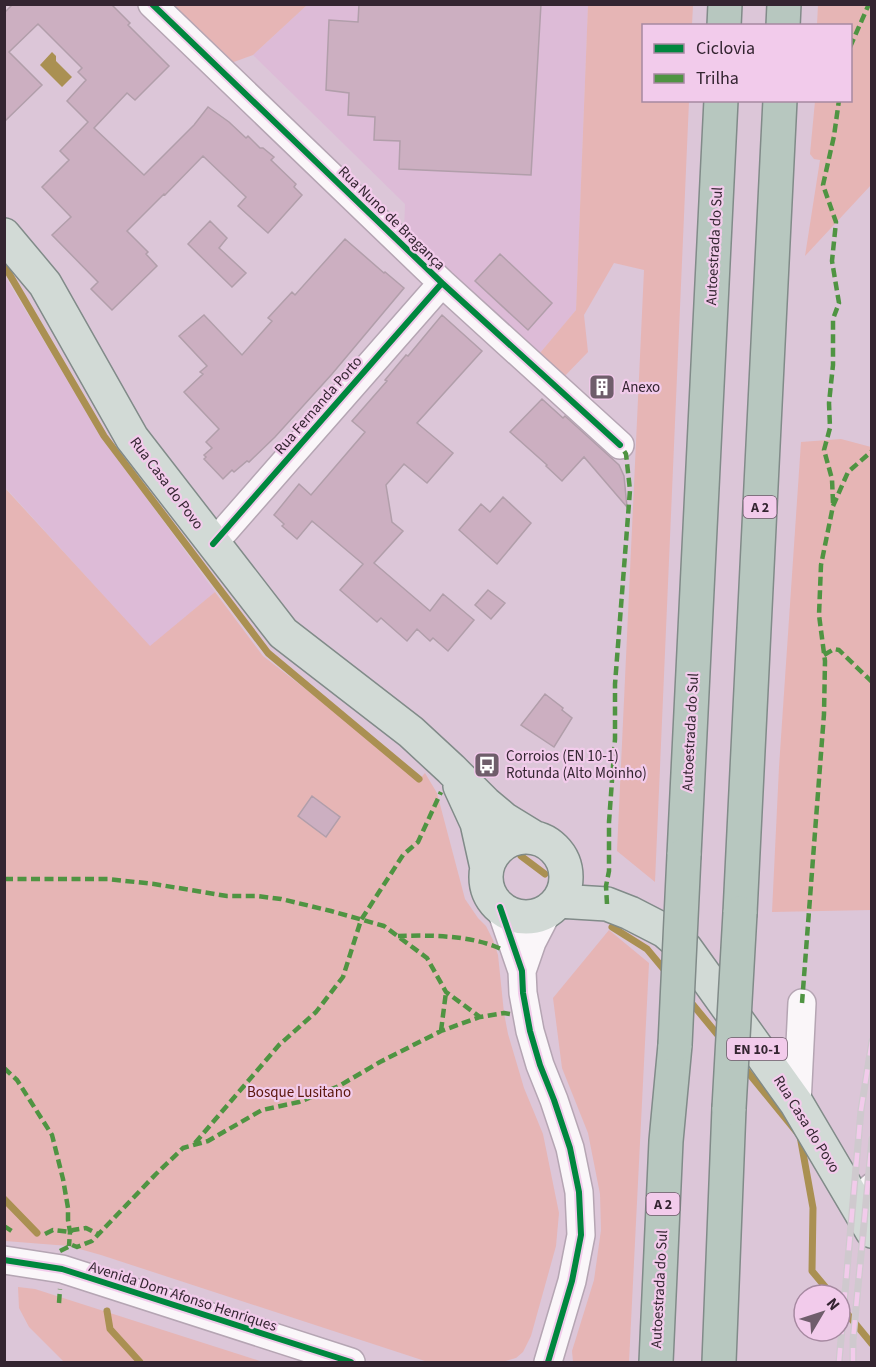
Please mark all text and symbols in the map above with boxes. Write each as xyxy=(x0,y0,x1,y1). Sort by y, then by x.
legend xyxy=(642,24,852,102)
text: Ciclovia xyxy=(696,36,755,61)
text: Trilha xyxy=(696,66,739,91)
street label: Rua Nuno de Bragança xyxy=(333,162,450,275)
street label: Autoestrada do Sul xyxy=(701,186,728,306)
street label: Rua Fernanda Porto xyxy=(270,351,367,459)
building icon: Anexo xyxy=(587,372,617,402)
place label: Anexo xyxy=(622,377,660,398)
street label: Rua Casa do Povo xyxy=(125,433,208,534)
road number: A 2 xyxy=(744,496,777,518)
street label: Autoestrada do Sul xyxy=(677,672,704,792)
place label: Corroios (EN 10-1) Rotunda (Alto Moinho) xyxy=(506,746,647,784)
bus stop icon: Corroios (EN 10-1) Rotunda (Alto Moinho) xyxy=(472,750,502,780)
road number: EN 10-1 xyxy=(727,1038,787,1060)
street label: Rua Casa do Povo xyxy=(768,1072,845,1177)
park label: Bosque Lusitano xyxy=(247,1082,351,1103)
road number: A 2 xyxy=(646,1193,680,1215)
street label: Autoestrada do Sul xyxy=(646,1229,673,1349)
street label: Avenida Dom Afonso Henriques xyxy=(86,1256,280,1337)
north arrow xyxy=(792,1283,852,1343)
text: N xyxy=(821,1293,845,1315)

